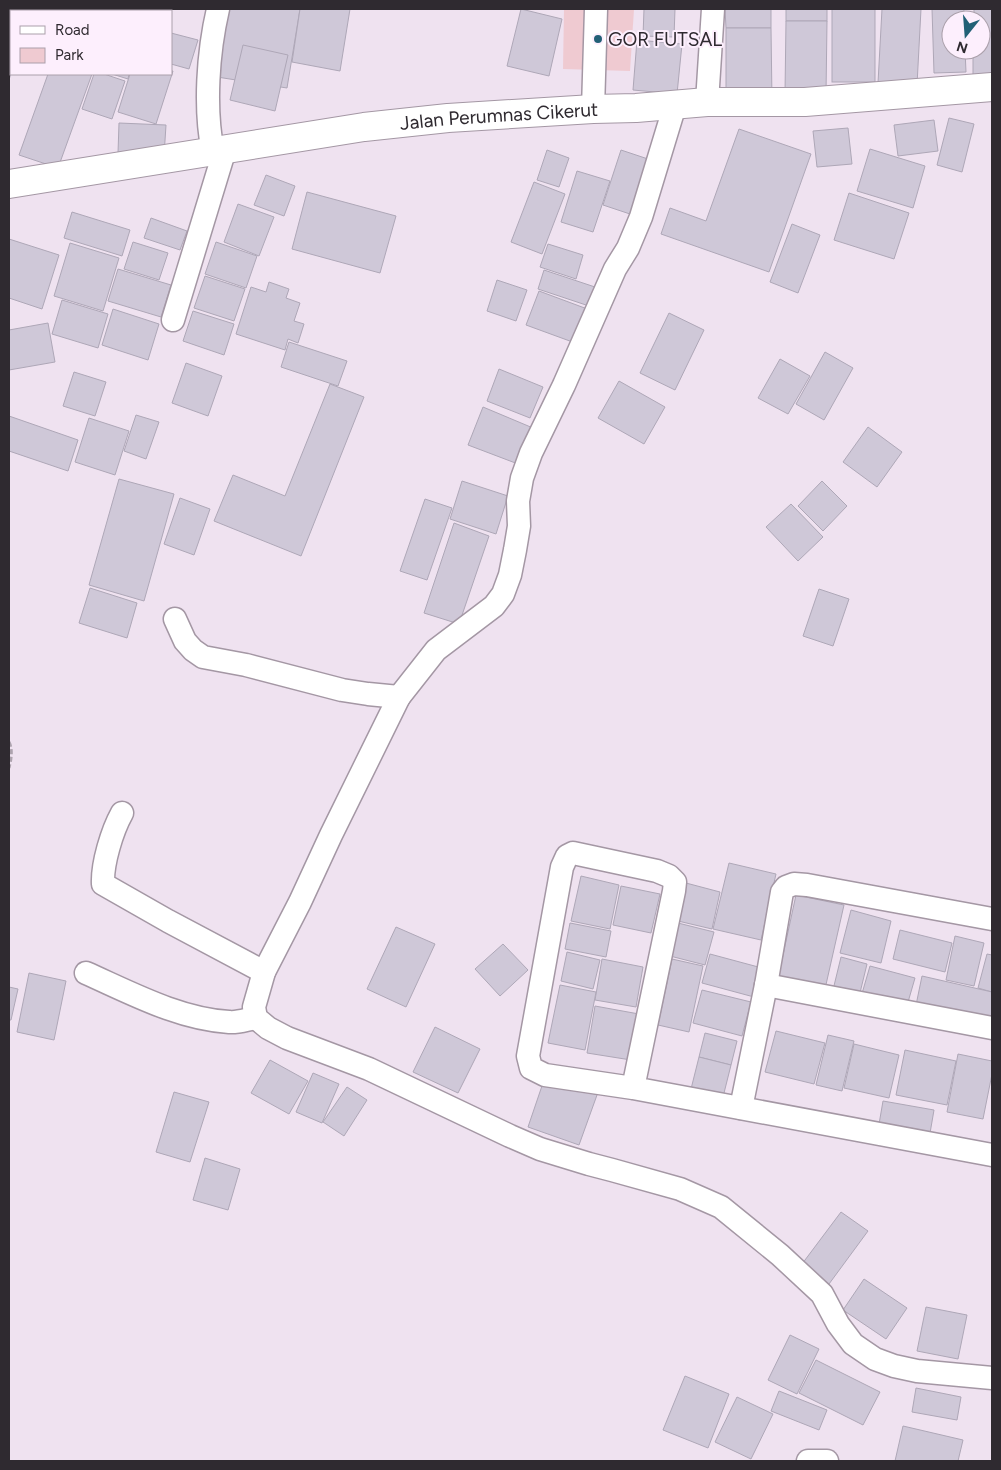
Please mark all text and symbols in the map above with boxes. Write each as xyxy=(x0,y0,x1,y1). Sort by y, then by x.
legend xyxy=(10,10,172,75)
north arrow xyxy=(941,10,991,60)
text: Road xyxy=(55,21,90,39)
place label: GOR FUTSAL xyxy=(608,28,722,51)
marker: GOR FUTSAL xyxy=(592,33,604,45)
text: N xyxy=(955,37,970,57)
text: Park xyxy=(55,46,84,64)
street label: Jalan Perumnas Cikerut xyxy=(399,97,598,135)

